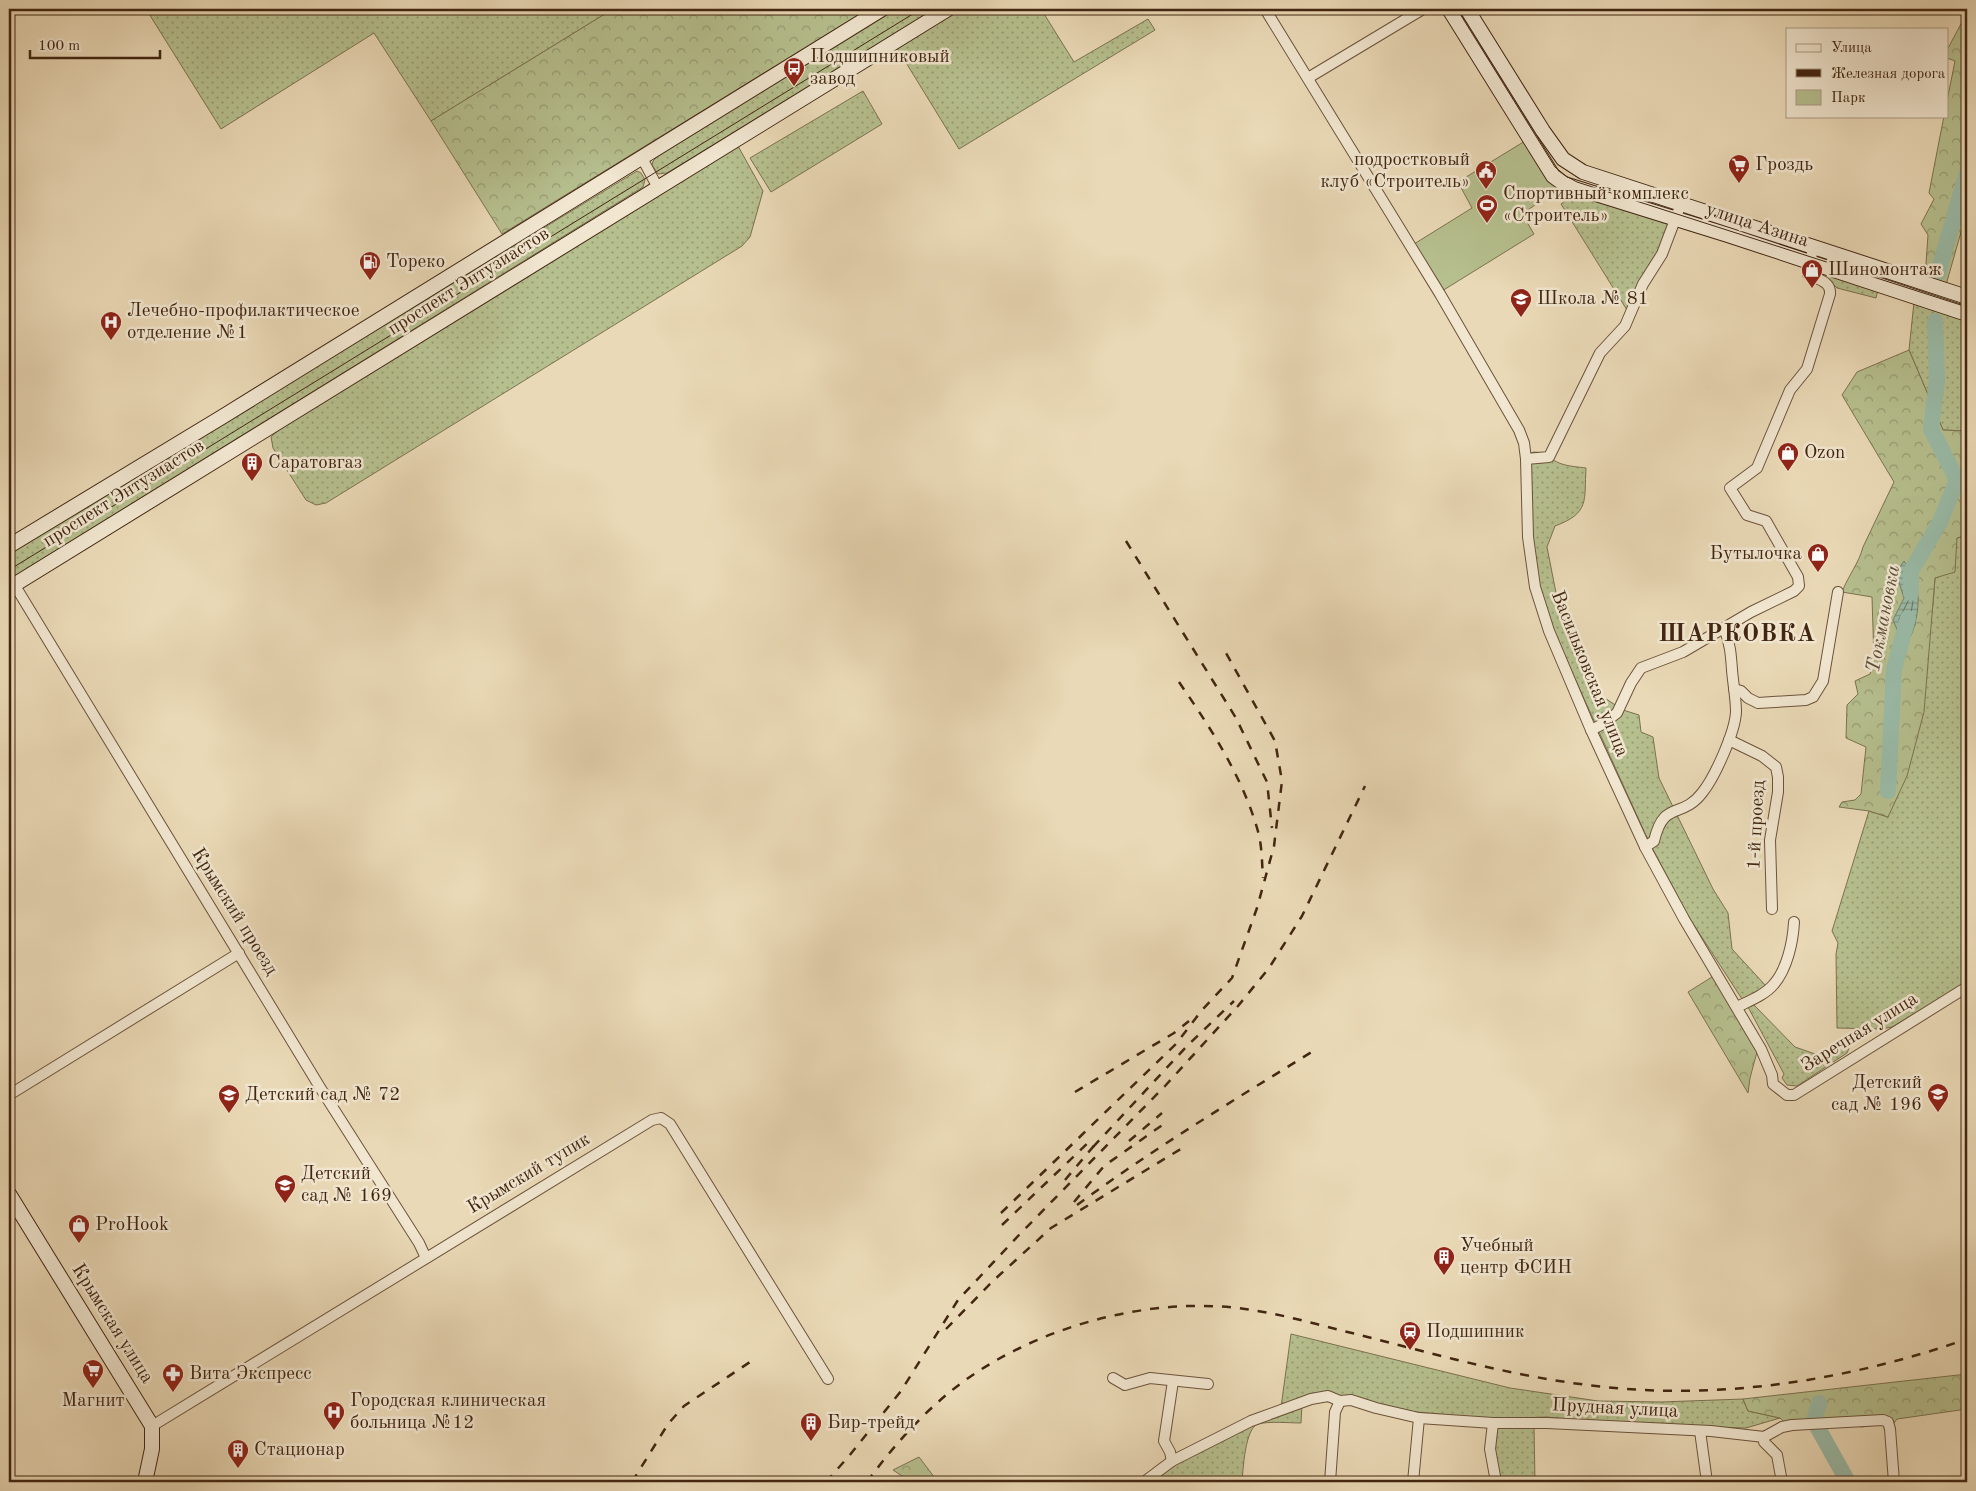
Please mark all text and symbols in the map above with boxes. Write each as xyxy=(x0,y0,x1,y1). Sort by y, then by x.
scale bar xyxy=(30,28,160,60)
legend xyxy=(1786,28,1948,118)
text: 100 m xyxy=(38,39,80,54)
text: Улица xyxy=(1831,41,1872,56)
place label: Подшипниковый завод xyxy=(810,48,950,89)
bus stop icon: Подшипниковый завод xyxy=(782,56,806,87)
text: Железная дорога xyxy=(1831,67,1946,82)
text: Парк xyxy=(1831,91,1866,106)
place label: подростковый клуб «Строитель» xyxy=(1321,151,1470,192)
supermarket icon: Гроздь xyxy=(1727,153,1751,184)
place label: Гроздь xyxy=(1755,156,1813,175)
public building icon: подростковый клуб «Строитель» xyxy=(1474,159,1498,190)
place label: Спортивный комплекс «Строитель» xyxy=(1503,185,1689,226)
sports icon: Спортивный комплекс «Строитель» xyxy=(1475,193,1499,224)
street label: улица Азина xyxy=(1703,200,1811,252)
street label: проспект Энтузиастов xyxy=(385,225,553,339)
fuel station icon: Тореко xyxy=(358,250,382,281)
place label: Тореко xyxy=(386,253,445,272)
shop icon: Шиномонтаж xyxy=(1800,258,1824,289)
place label: Шиномонтаж xyxy=(1828,261,1942,280)
school or university icon: Школа № 81 xyxy=(1509,287,1533,318)
place label: Школа № 81 xyxy=(1537,290,1649,309)
place label: Лечебно-профилактическое отделение №1 xyxy=(127,302,360,343)
hospital icon: Лечебно-профилактическое отделение №1 xyxy=(99,310,123,341)
street label: проспект Энтузиастов xyxy=(40,437,208,551)
shop icon: Ozon xyxy=(1776,441,1800,472)
place label: Ozon xyxy=(1804,444,1845,463)
building icon: Саратовгаз xyxy=(240,451,264,482)
place label: Саратовгаз xyxy=(268,454,362,473)
shop icon: Бутылочка xyxy=(1806,542,1830,573)
place label: Бутылочка xyxy=(1710,545,1803,564)
water label: Токмановка xyxy=(1864,563,1904,674)
street label: Васильковская улица xyxy=(1547,588,1631,760)
district label: ШАРКОВКА xyxy=(1658,623,1816,647)
street label: 1-й проезд xyxy=(1745,779,1769,870)
street label: Крымский проезд xyxy=(187,845,281,979)
street label: Заречная улица xyxy=(1799,989,1922,1076)
place label: Детский сад № 196 xyxy=(1831,1074,1922,1115)
school or university icon: Детский сад № 196 xyxy=(1926,1082,1950,1113)
school or university icon: Детский сад № 72 xyxy=(217,1083,241,1114)
place label: Детский сад № 72 xyxy=(245,1086,400,1105)
street label: Крымский тупик xyxy=(465,1130,594,1218)
place label: Детский сад № 169 xyxy=(301,1165,392,1206)
school or university icon: Детский сад № 169 xyxy=(273,1173,297,1204)
shop icon: ProHook xyxy=(67,1213,91,1244)
place label: ProHook xyxy=(95,1216,169,1235)
place label: Учебный центр ФСИН xyxy=(1460,1237,1572,1278)
building icon: Учебный центр ФСИН xyxy=(1432,1245,1456,1276)
street label: Крымская улица xyxy=(68,1261,157,1388)
station icon: Подшипник xyxy=(1398,1320,1422,1351)
place label: Подшипник xyxy=(1426,1323,1525,1342)
supermarket icon: Магнит xyxy=(81,1358,105,1389)
pharmacy icon: Вита Экспресс xyxy=(161,1362,185,1393)
place label: Вита Экспресс xyxy=(189,1365,312,1384)
place label: Магнит xyxy=(61,1392,125,1411)
place label: Городская клиническая больница №12 xyxy=(350,1392,546,1433)
street label: Прудная улица xyxy=(1551,1396,1679,1422)
hospital icon: Городская клиническая больница №12 xyxy=(322,1400,346,1431)
building icon: Бир-трейд xyxy=(799,1411,823,1442)
place label: Бир-трейд xyxy=(827,1414,915,1433)
building icon: Стационар xyxy=(226,1438,250,1469)
place label: Стационар xyxy=(254,1441,345,1460)

